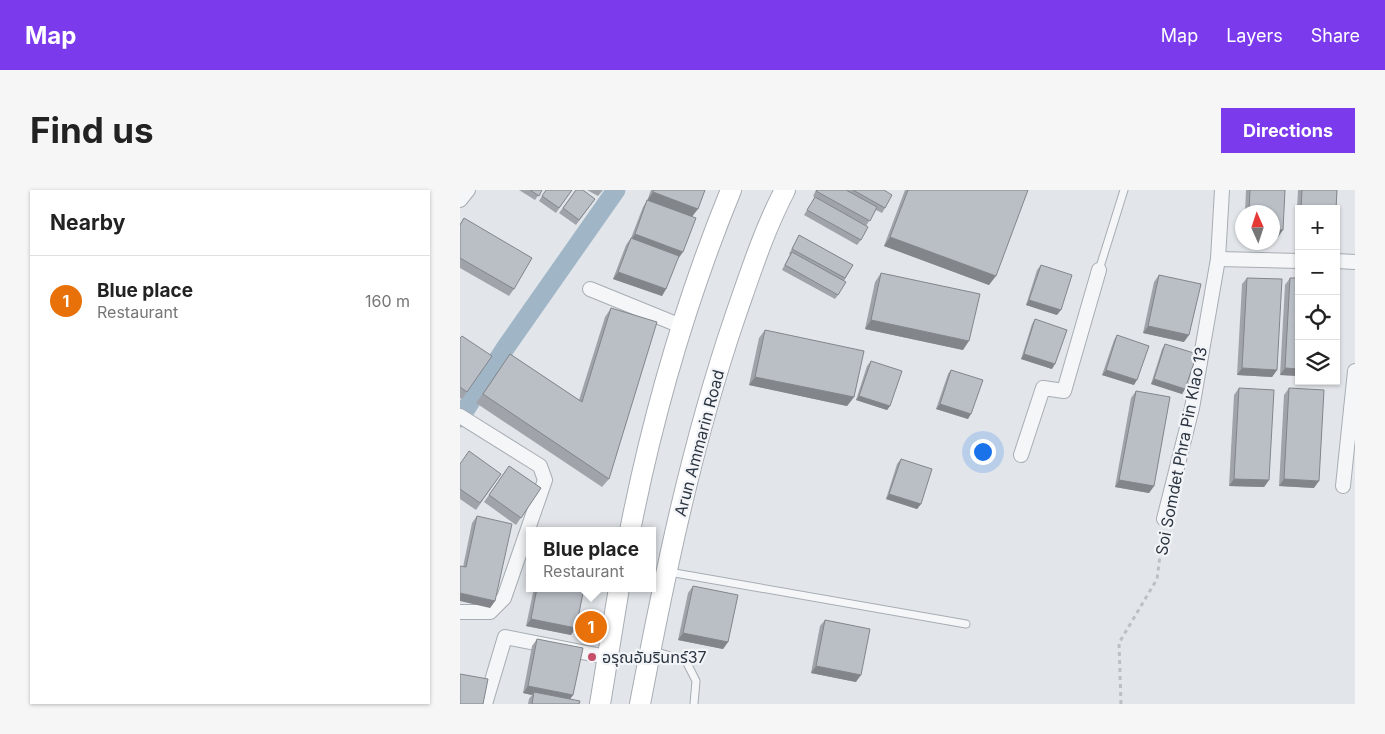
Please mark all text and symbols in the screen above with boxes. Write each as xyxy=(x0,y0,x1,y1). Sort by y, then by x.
text: Map xyxy=(25,21,76,50)
text: Map xyxy=(1161,25,1198,46)
text: Layers xyxy=(1226,25,1283,46)
text: Share xyxy=(1311,25,1360,46)
button: Directions xyxy=(1221,108,1355,153)
text: Find us xyxy=(30,109,154,151)
north arrow xyxy=(1235,205,1280,250)
map controls xyxy=(1295,205,1340,385)
button: + xyxy=(1295,205,1340,250)
text: Nearby xyxy=(50,210,125,235)
button: − xyxy=(1295,250,1340,295)
text: Blue place xyxy=(97,279,193,302)
text: 1 xyxy=(63,291,69,311)
text: 160 m xyxy=(365,291,410,311)
button: locate xyxy=(1295,295,1340,340)
text: Restaurant xyxy=(97,302,178,322)
button: layers xyxy=(1295,340,1340,385)
street label: Soi Somdet Phra Pin Klao 13 xyxy=(1151,345,1211,557)
street label: Arun Ammarin Road xyxy=(670,367,728,519)
your location xyxy=(970,439,996,465)
popup xyxy=(526,527,656,592)
text: Blue place xyxy=(543,538,639,561)
text: Restaurant xyxy=(543,561,624,581)
pin: 1 xyxy=(575,608,607,646)
place label: อรุณอัมรินทร์37 xyxy=(602,647,707,667)
marker: อรุณอัมรินทร์37 xyxy=(586,651,598,663)

